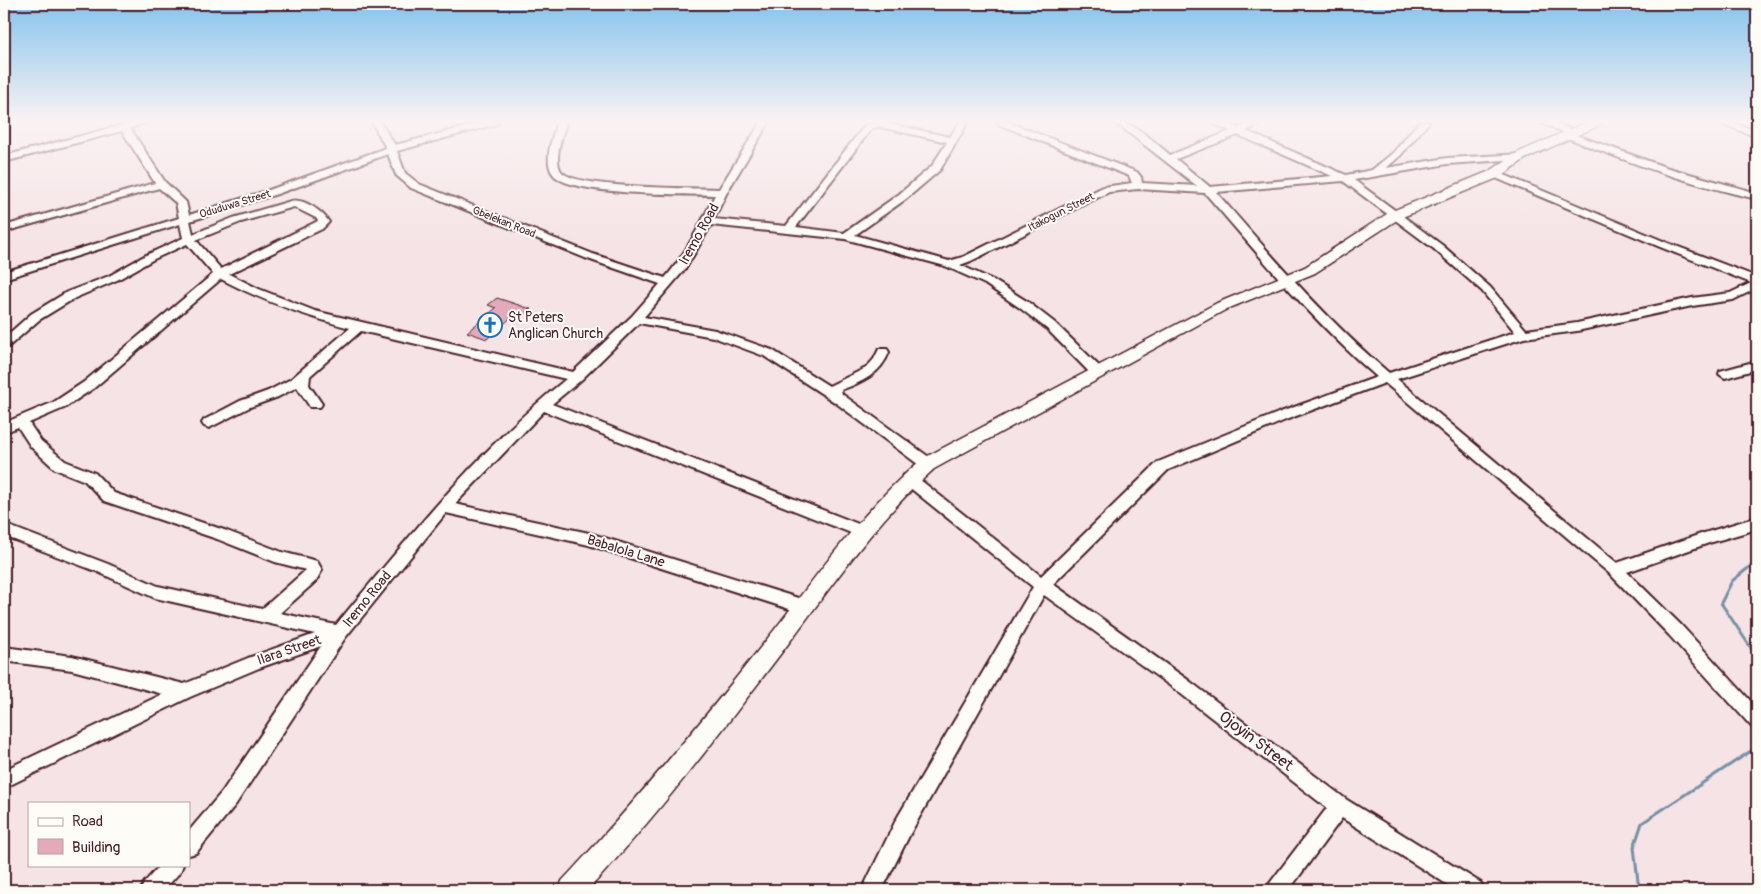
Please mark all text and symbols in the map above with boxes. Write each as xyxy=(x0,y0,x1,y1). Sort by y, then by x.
street label: Oduduwa Street xyxy=(198,187,273,221)
street label: Itakogun Street xyxy=(1026,189,1097,234)
street label: Iremo Road xyxy=(675,200,723,268)
street label: Gbelekan Road xyxy=(471,203,537,241)
place label: St Peters Anglican Church xyxy=(508,309,603,342)
church icon: St Peters Anglican Church xyxy=(477,312,503,338)
street label: Babalola Lane xyxy=(585,531,667,571)
street label: Iremo Road xyxy=(339,567,395,631)
street label: Ilara Street xyxy=(255,631,323,669)
street label: Ojoyin Street xyxy=(1215,707,1298,776)
legend xyxy=(28,802,190,866)
text: Road xyxy=(72,812,103,831)
text: Building xyxy=(72,838,120,857)

